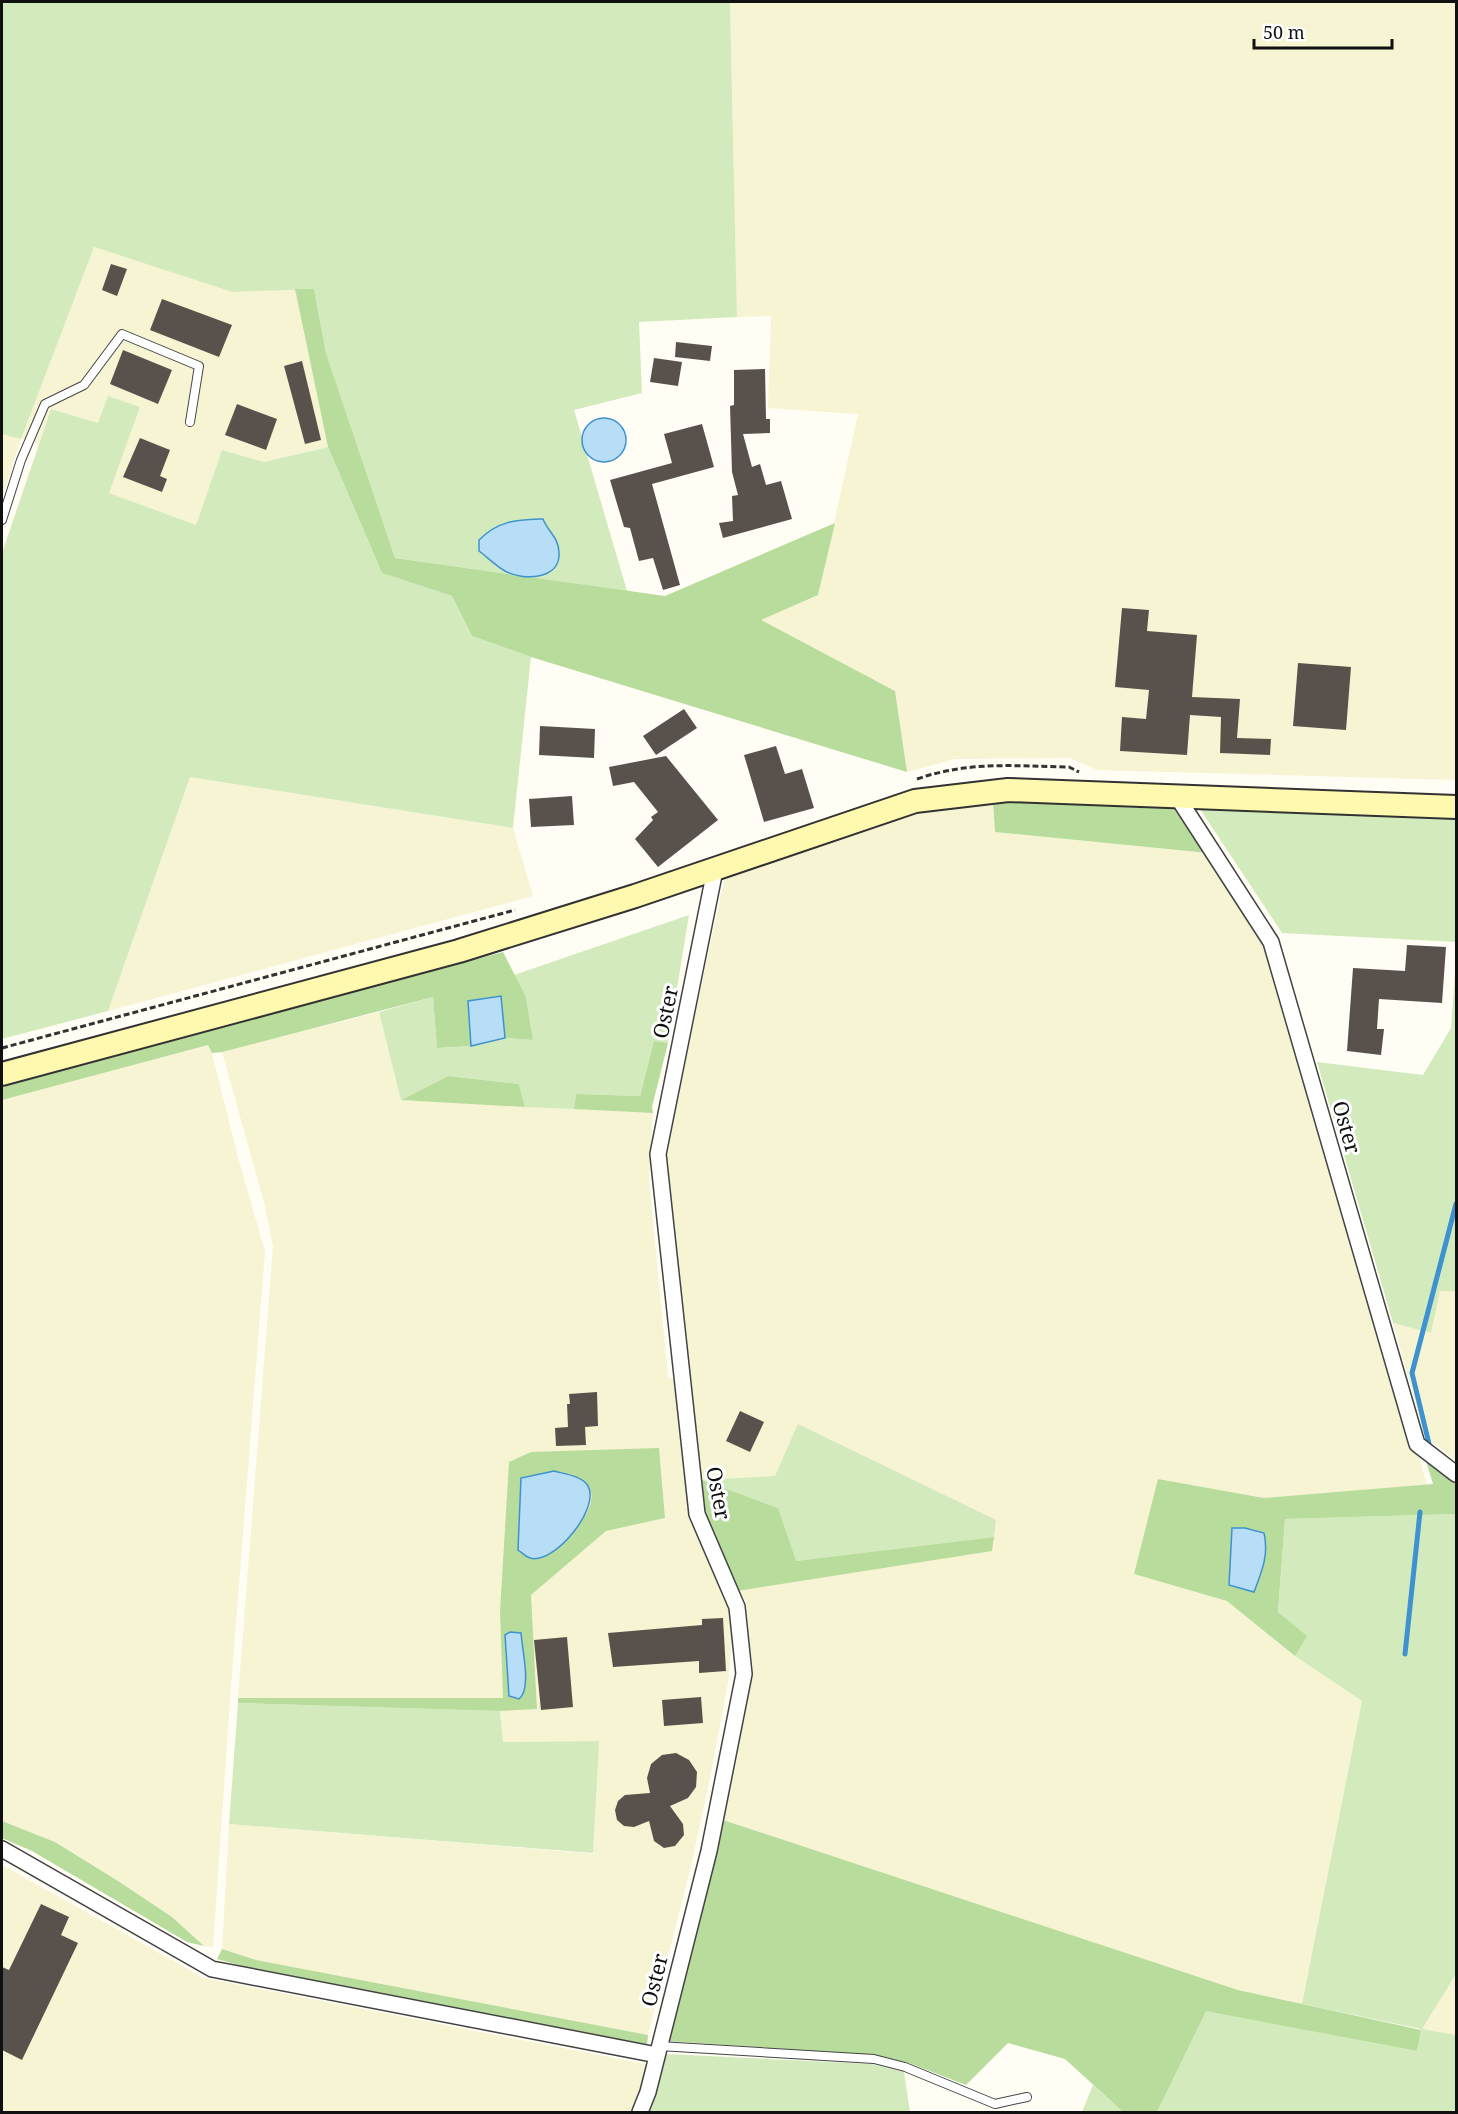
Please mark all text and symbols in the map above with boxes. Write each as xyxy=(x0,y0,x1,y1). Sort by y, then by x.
scale bar xyxy=(1254,12,1392,50)
text: 50 m xyxy=(1263,20,1305,44)
street label: Oster xyxy=(646,983,684,1041)
street label: Oster xyxy=(1326,1097,1368,1157)
street label: Oster xyxy=(700,1464,738,1522)
street label: Oster xyxy=(634,1951,674,2009)

